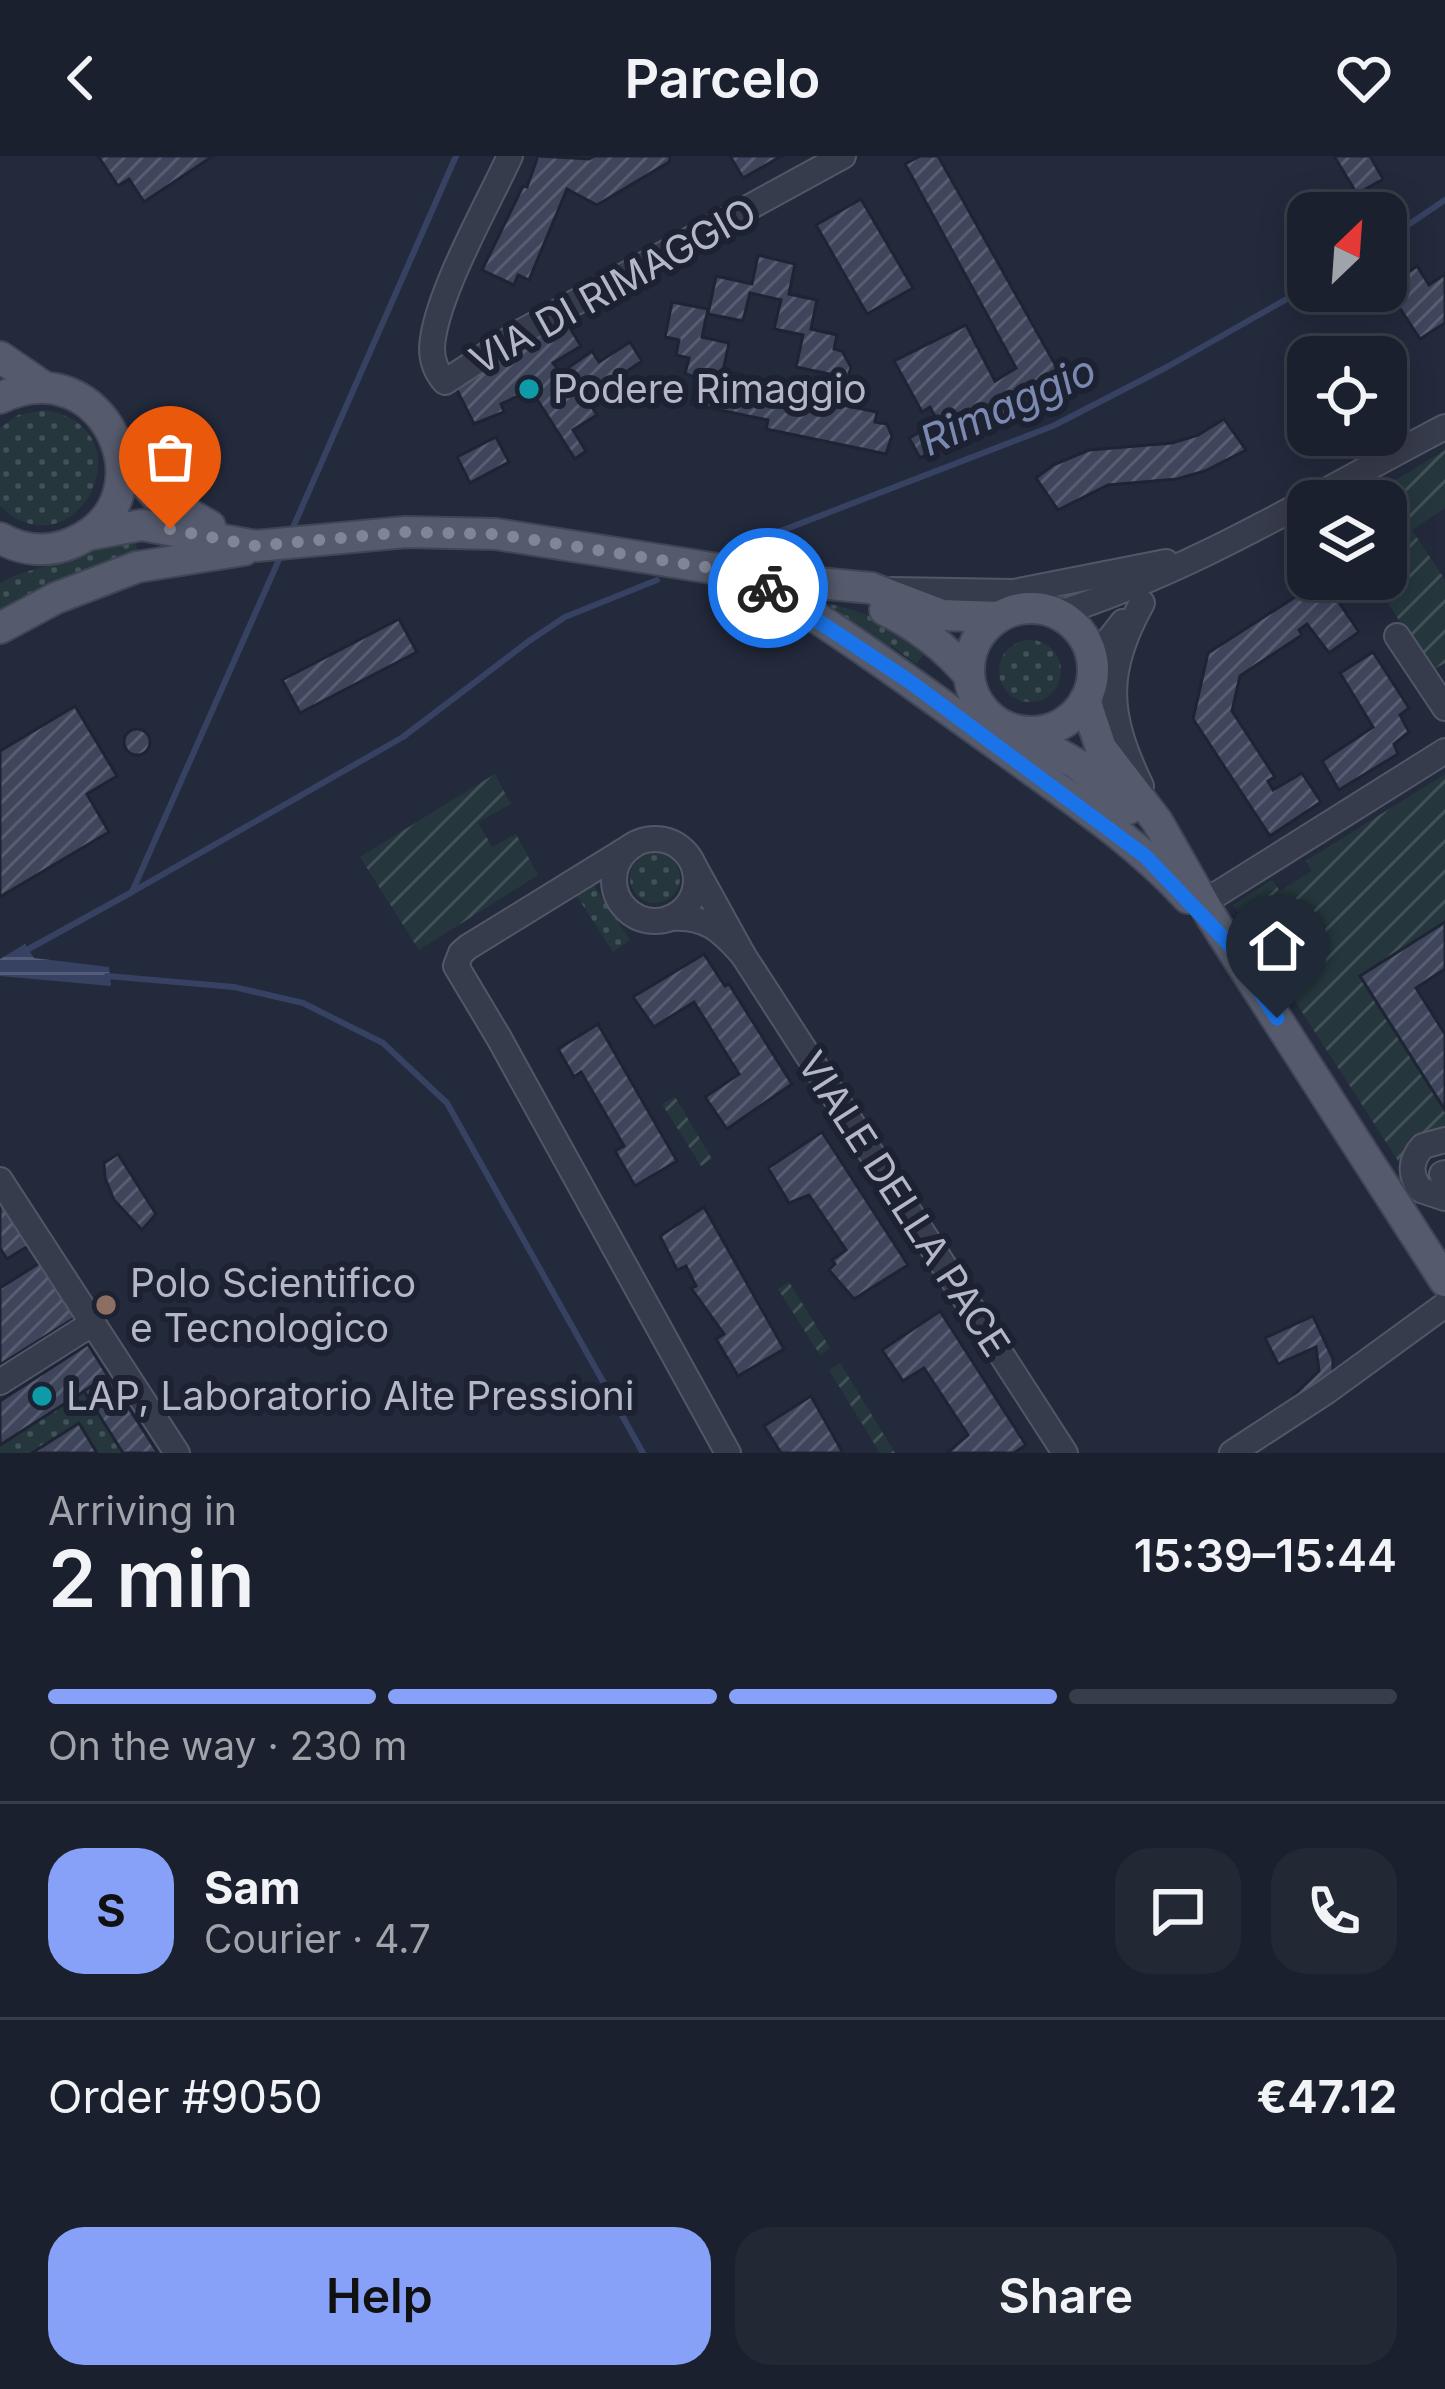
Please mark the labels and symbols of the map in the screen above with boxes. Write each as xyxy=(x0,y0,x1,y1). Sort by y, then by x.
street label: VIA DI RIMAGGIO xyxy=(462,188,764,384)
north arrow xyxy=(1287,192,1407,312)
water label: Rimaggio xyxy=(912,343,1103,466)
place label: Podere Rimaggio xyxy=(553,365,867,412)
marker: Podere Rimaggio xyxy=(516,376,542,402)
pin xyxy=(119,406,221,529)
courier xyxy=(708,528,828,648)
pin xyxy=(1226,895,1328,1018)
street label: VIALE DELLA PACE xyxy=(788,1043,1020,1365)
place label: Polo Scientifico e Tecnologico xyxy=(130,1259,416,1351)
marker: Polo Scientifico e Tecnologico xyxy=(93,1292,119,1318)
place label: LAP, Laboratorio Alte Pressioni xyxy=(66,1372,634,1419)
marker: LAP, Laboratorio Alte Pressioni xyxy=(29,1383,55,1409)

